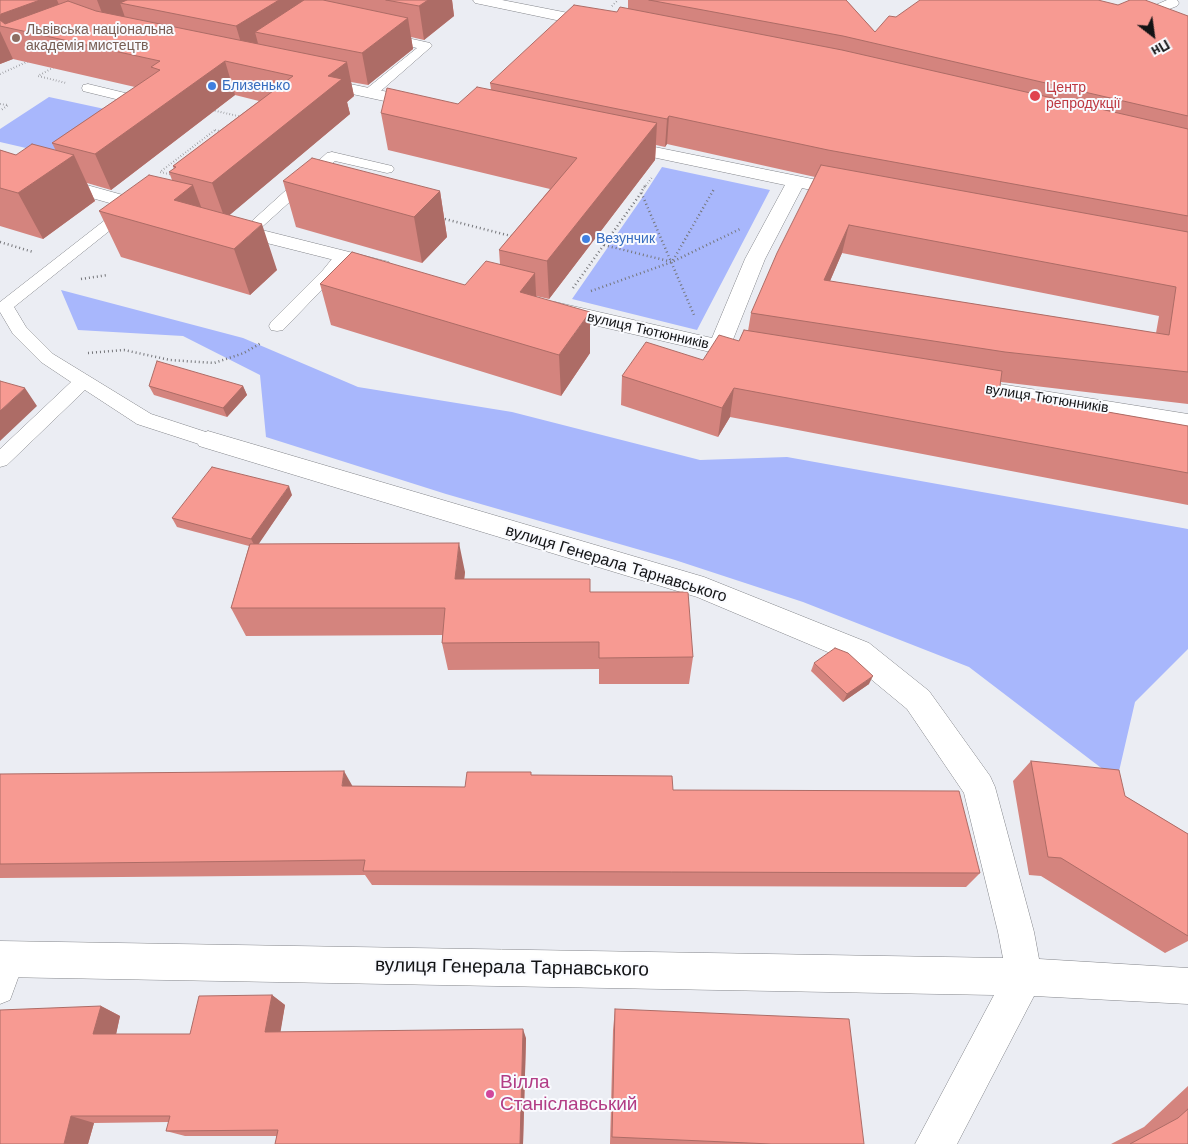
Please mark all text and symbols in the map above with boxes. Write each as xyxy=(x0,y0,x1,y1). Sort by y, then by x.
north arrow xyxy=(1128,10,1178,60)
place label: Львівська національна академія мистецтв xyxy=(26,22,174,54)
marker: Львівська національна академія мистецтв xyxy=(10,32,22,44)
text: Пн xyxy=(1148,36,1173,60)
place label: Близенько xyxy=(222,78,290,94)
marker: Близенько xyxy=(206,80,218,92)
place label: Центр репродукції xyxy=(1046,80,1121,112)
marker: Центр репродукції xyxy=(1028,89,1042,103)
place label: Везунчик xyxy=(596,231,655,247)
marker: Везунчик xyxy=(580,233,592,245)
street label: вулиця Тютюнників xyxy=(586,309,710,353)
street label: вулиця Тютюнників xyxy=(984,381,1110,417)
street label: вулиця Генерала Тарнавського xyxy=(503,521,729,607)
street label: вулиця Генерала Тарнавського xyxy=(375,954,649,982)
place label: Вілла Станіславський xyxy=(500,1072,637,1116)
marker: Вілла Станіславський xyxy=(484,1088,496,1100)

